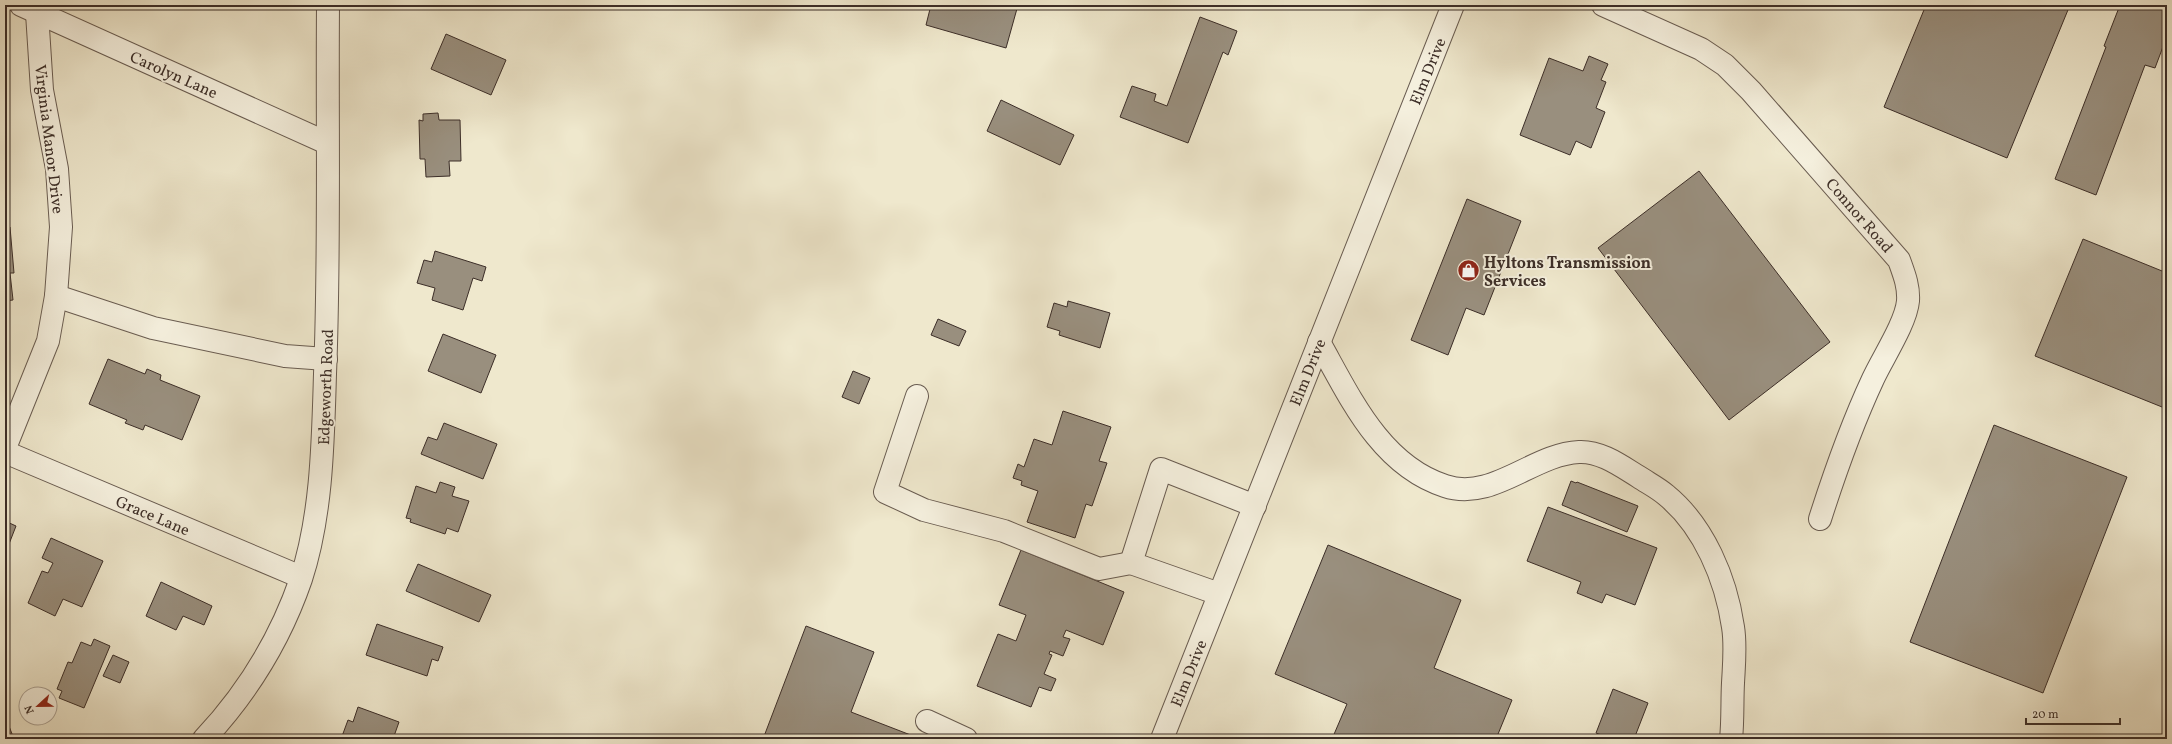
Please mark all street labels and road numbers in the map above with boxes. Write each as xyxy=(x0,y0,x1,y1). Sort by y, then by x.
street label: Elm Drive xyxy=(1405,35,1452,109)
street label: Carolyn Lane xyxy=(126,47,220,105)
street label: Virginia Manor Drive xyxy=(28,63,68,215)
street label: Connor Road xyxy=(1820,174,1897,258)
street label: Edgeworth Road xyxy=(314,329,340,446)
street label: Elm Drive xyxy=(1285,336,1332,410)
street label: Grace Lane xyxy=(112,491,193,542)
street label: Elm Drive xyxy=(1166,637,1213,711)

